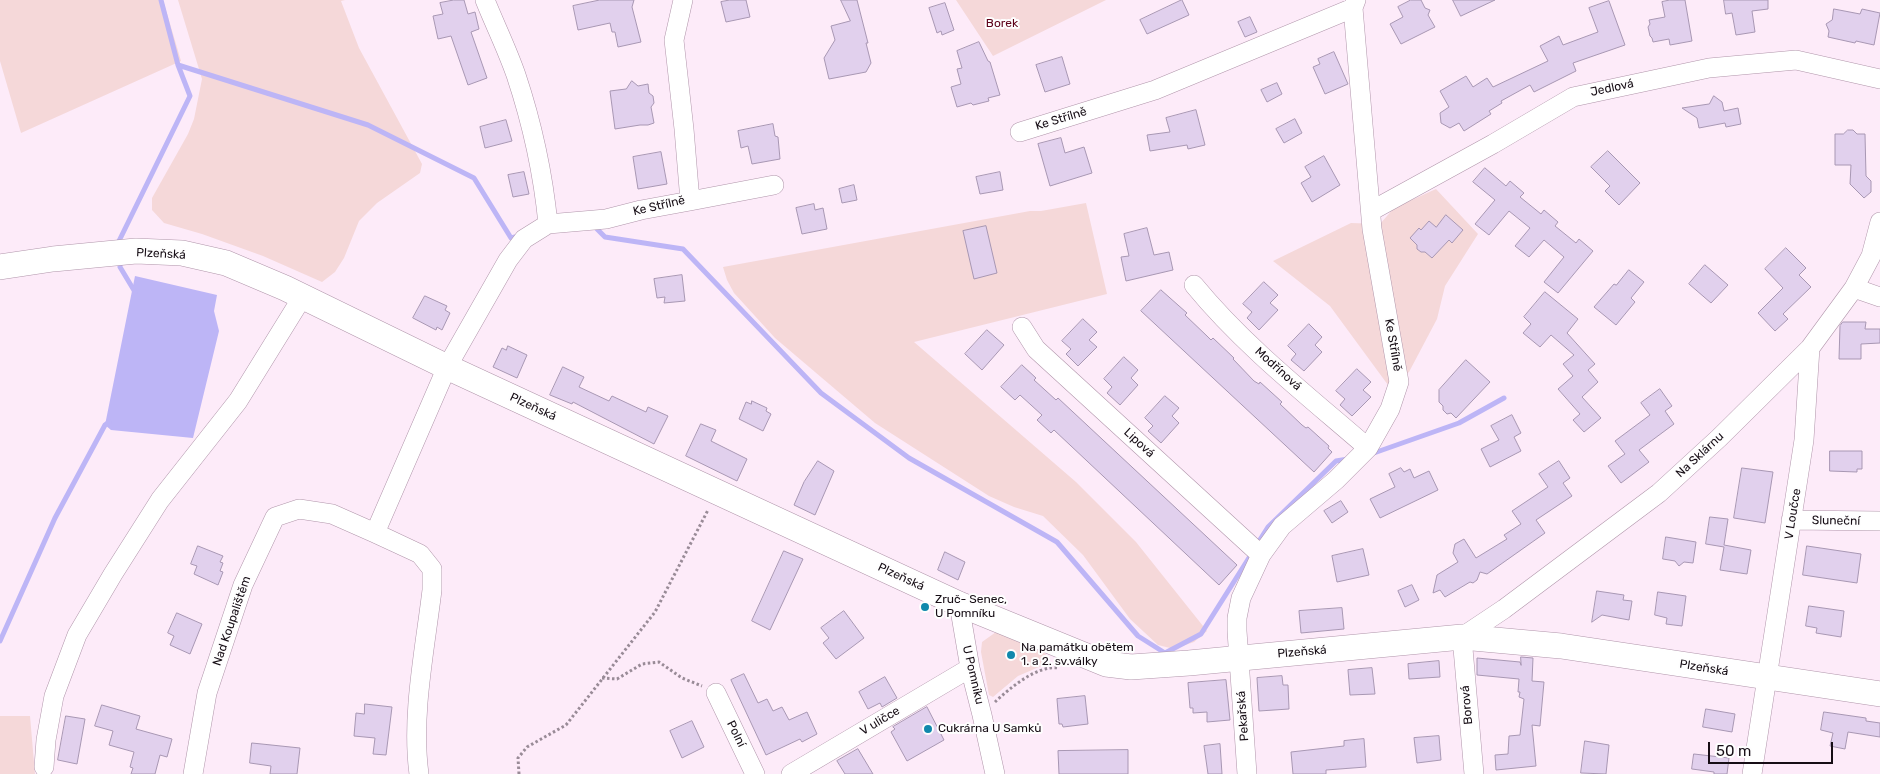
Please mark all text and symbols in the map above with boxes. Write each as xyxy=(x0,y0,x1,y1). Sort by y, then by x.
park label: Borek xyxy=(986,17,1018,31)
street label: Jedlová xyxy=(1589,76,1635,100)
street label: Ke Střílně xyxy=(1034,104,1088,134)
street label: Ke Střílně xyxy=(632,193,686,219)
street label: Plzeňská xyxy=(136,246,186,262)
street label: Ke Střílně xyxy=(1381,318,1405,372)
street label: Modřínová xyxy=(1252,344,1304,394)
street label: Plzeňská xyxy=(508,390,558,424)
street label: Lipová xyxy=(1121,425,1157,461)
street label: Na Sklárnu xyxy=(1673,429,1727,481)
street label: V Loučce xyxy=(1782,487,1804,541)
street label: Sluneční xyxy=(1812,513,1860,529)
street label: Plzeňská xyxy=(876,560,926,594)
street label: Nad Koupalištěm xyxy=(210,574,254,668)
place label: Zruč- Senec, U Pomníku xyxy=(935,593,1007,621)
marker: Zruč- Senec, U Pomníku xyxy=(919,601,931,613)
place label: Na památku obětem 1. a 2. sv.války xyxy=(1021,641,1134,669)
street label: Plzeňská xyxy=(1277,643,1327,661)
street label: U Pomníku xyxy=(959,644,987,706)
marker: Na památku obětem 1. a 2. sv.války xyxy=(1005,649,1017,661)
street label: Plzeňská xyxy=(1678,657,1730,679)
street label: Borová xyxy=(1458,685,1476,725)
street label: Pekařská xyxy=(1234,690,1252,742)
street label: V uličce xyxy=(858,704,902,738)
street label: Polní xyxy=(723,718,749,750)
place label: Cukrárna U Samků xyxy=(938,722,1041,736)
marker: Cukrárna U Samků xyxy=(922,723,934,735)
scale bar xyxy=(1710,732,1835,764)
text: 50 m xyxy=(1716,742,1751,760)

